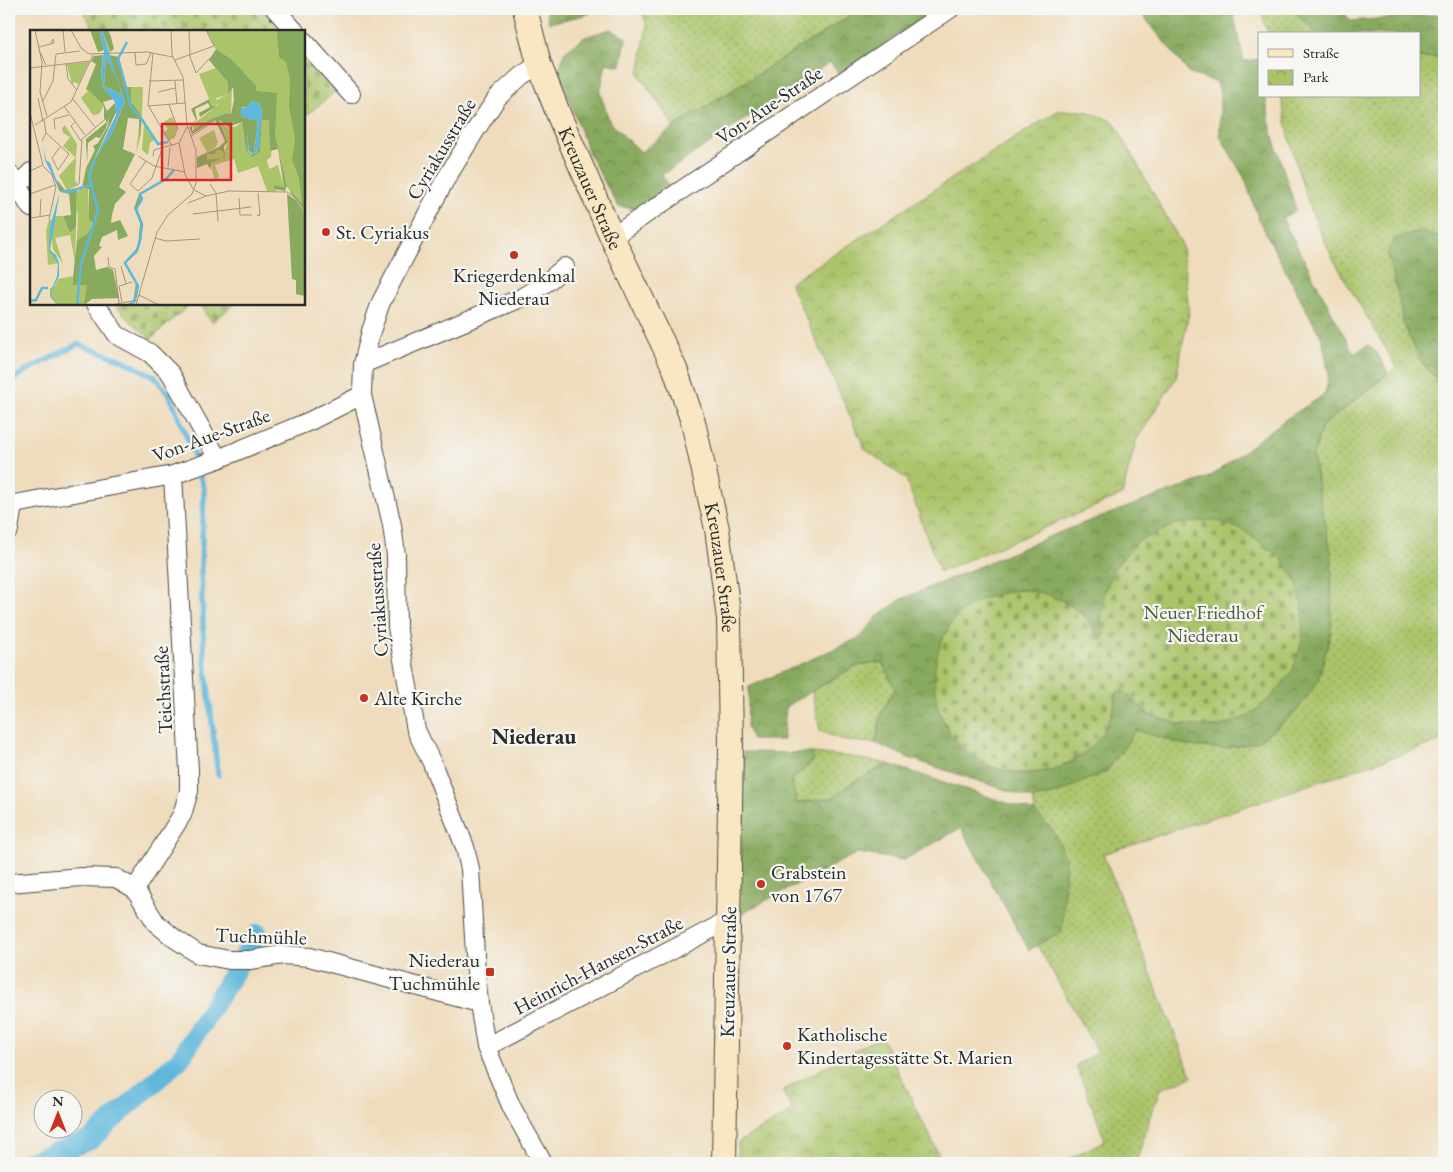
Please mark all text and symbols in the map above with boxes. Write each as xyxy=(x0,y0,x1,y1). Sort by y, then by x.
inset map xyxy=(30,30,305,305)
legend xyxy=(1258,32,1420,98)
text: Straße xyxy=(1303,43,1339,62)
street label: Von-Aue-Straße xyxy=(711,60,827,150)
text: Park xyxy=(1303,67,1330,86)
street label: Cyriakusstraße xyxy=(400,93,482,205)
street label: Kreuzauer Straße xyxy=(552,123,629,254)
place label: St. Cyriakus xyxy=(336,219,429,245)
marker: St. Cyriakus xyxy=(320,226,332,238)
marker: Kriegerdenkmal Niederau xyxy=(508,249,520,261)
place label: Kriegerdenkmal Niederau xyxy=(453,262,575,311)
street label: Von-Aue-Straße xyxy=(149,402,273,468)
street label: Kreuzauer Straße xyxy=(698,500,742,633)
street label: Cyriakusstraße xyxy=(360,542,394,658)
park label: Neuer Friedhof Niederau xyxy=(1144,599,1265,648)
street label: Teichstraße xyxy=(148,645,178,734)
place label: Alte Kirche xyxy=(373,685,462,711)
marker: Alte Kirche xyxy=(358,692,370,704)
district label: Niederau xyxy=(492,722,576,751)
place label: Grabstein von 1767 xyxy=(771,859,847,908)
marker: Grabstein von 1767 xyxy=(755,878,767,890)
street label: Kreuzauer Straße xyxy=(714,906,742,1038)
street label: Heinrich-Hansen-Straße xyxy=(509,909,687,1021)
street label: Tuchmühle xyxy=(215,921,307,951)
place label: Niederau Tuchmühle xyxy=(389,947,480,996)
marker: Niederau Tuchmühle xyxy=(484,966,496,978)
place label: Katholische Kindertagesstätte St. Marien xyxy=(797,1021,1013,1070)
marker: Katholische Kindertagesstätte St. Marien xyxy=(781,1040,793,1052)
north arrow xyxy=(32,1090,82,1140)
text: N xyxy=(52,1092,64,1110)

